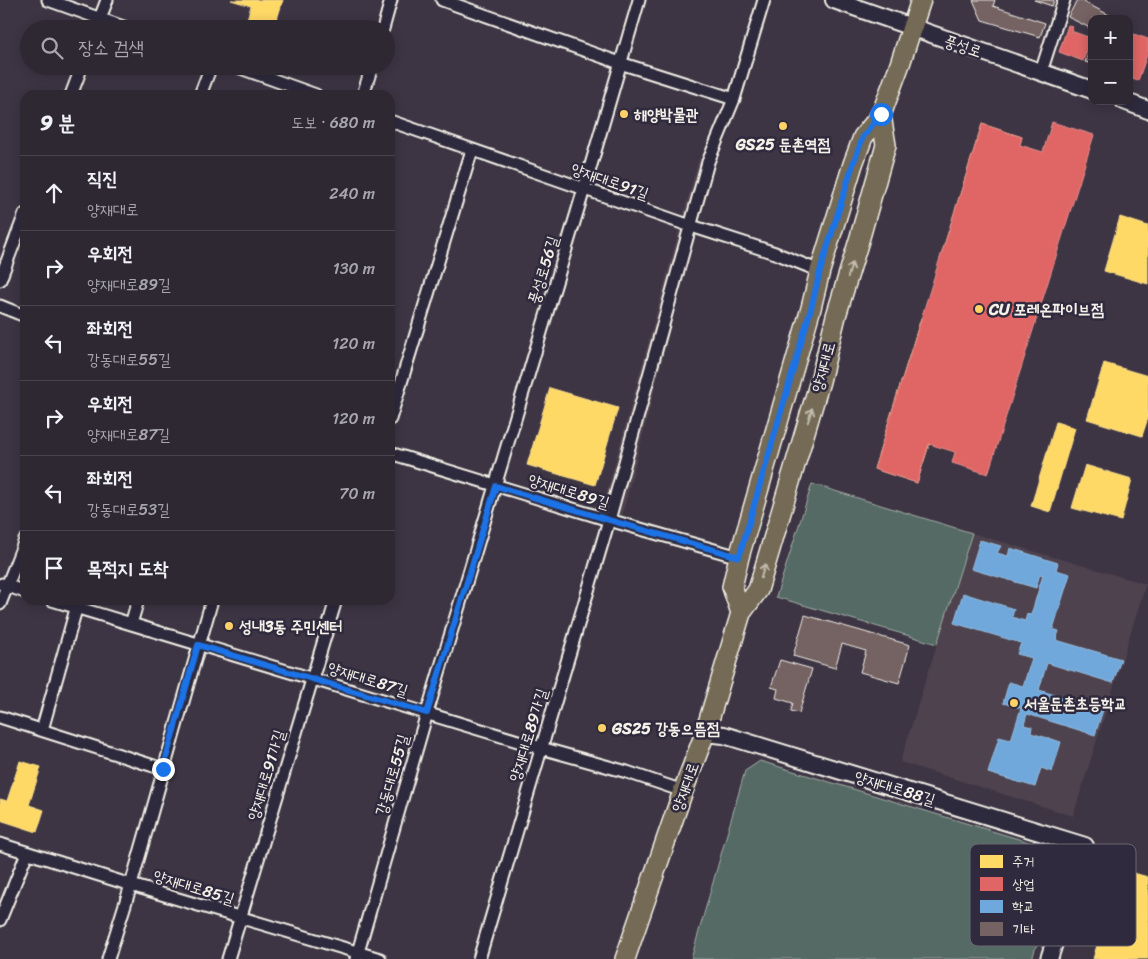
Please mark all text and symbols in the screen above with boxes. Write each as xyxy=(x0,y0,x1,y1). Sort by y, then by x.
map controls xyxy=(1088,15,1133,105)
button: + xyxy=(1088,15,1133,60)
search box xyxy=(20,20,395,75)
street label: 풍성로 xyxy=(940,26,986,66)
text: 장소 검색 xyxy=(78,31,144,64)
icon: search xyxy=(38,34,66,62)
button: − xyxy=(1088,60,1133,105)
place label: 해양박물관 xyxy=(633,100,699,129)
route start xyxy=(870,103,893,126)
text: 9 분 xyxy=(40,104,75,142)
text: 도보 · 680 m xyxy=(291,108,375,137)
marker: 해양박물관 xyxy=(618,108,630,120)
marker: GS25 둔촌역점 xyxy=(777,120,789,132)
place label: GS25 둔촌역점 xyxy=(735,130,830,159)
street label: 양재대로91길 xyxy=(567,154,653,208)
text: 직진 xyxy=(87,162,118,195)
icon: ahead xyxy=(40,179,68,207)
text: 240 m xyxy=(329,179,375,208)
text: 양재대로 xyxy=(87,195,139,224)
street label: 풍성로56길 xyxy=(519,232,567,308)
text: 우회전 xyxy=(87,237,133,270)
icon: right xyxy=(40,254,68,282)
text: 130 m xyxy=(333,254,375,283)
one-way arrow xyxy=(846,262,856,278)
text: 양재대로89길 xyxy=(87,270,171,299)
place label: CU 포레온파이브점 xyxy=(988,295,1104,324)
marker: CU 포레온파이브점 xyxy=(973,303,985,315)
text: 좌회전 xyxy=(87,312,133,345)
icon: left xyxy=(40,329,68,357)
text: 120 m xyxy=(332,329,375,358)
street label: 양재대로 xyxy=(802,338,844,396)
text: 강동대로55길 xyxy=(87,345,171,374)
text: 우회전 xyxy=(87,387,133,420)
icon: right xyxy=(40,404,68,432)
text: 120 m xyxy=(332,404,375,433)
one-way arrow xyxy=(805,408,815,424)
text: 양재대로87길 xyxy=(87,420,170,449)
text: 좌회전 xyxy=(87,462,133,495)
street label: 양재대로89길 xyxy=(525,465,613,517)
icon: left xyxy=(40,479,68,507)
text: 70 m xyxy=(339,479,375,508)
text: 강동대로53길 xyxy=(87,495,170,524)
text: 목적지 도착 xyxy=(87,552,168,585)
icon: arrive xyxy=(40,554,68,582)
one-way arrow xyxy=(759,563,769,579)
place label: 성내3동 주민센터 xyxy=(239,612,342,641)
marker: 성내3동 주민센터 xyxy=(223,620,235,632)
street label: 양재대로87길 xyxy=(324,653,412,705)
street label: 양재대로89가길 xyxy=(500,684,556,785)
place label: 서울둔촌초등학교 xyxy=(1024,689,1127,718)
marker: 서울둔촌초등학교 xyxy=(1008,697,1020,709)
place label: GS25 강동으뜸점 xyxy=(611,714,720,743)
marker: GS25 강동으뜸점 xyxy=(596,722,608,734)
street label: 양재대로91가길 xyxy=(238,726,294,824)
street label: 강동대로55길 xyxy=(366,731,418,819)
route end xyxy=(152,758,175,781)
street label: 양재대로 xyxy=(663,758,707,816)
street label: 양재대로88길 xyxy=(851,762,939,814)
legend xyxy=(970,844,1136,946)
text: 주거 xyxy=(1012,849,1035,874)
street label: 양재대로85길 xyxy=(150,861,238,913)
text: 상업 xyxy=(1012,872,1035,897)
text: 학교 xyxy=(1012,894,1035,919)
text: 기타 xyxy=(1012,917,1035,942)

